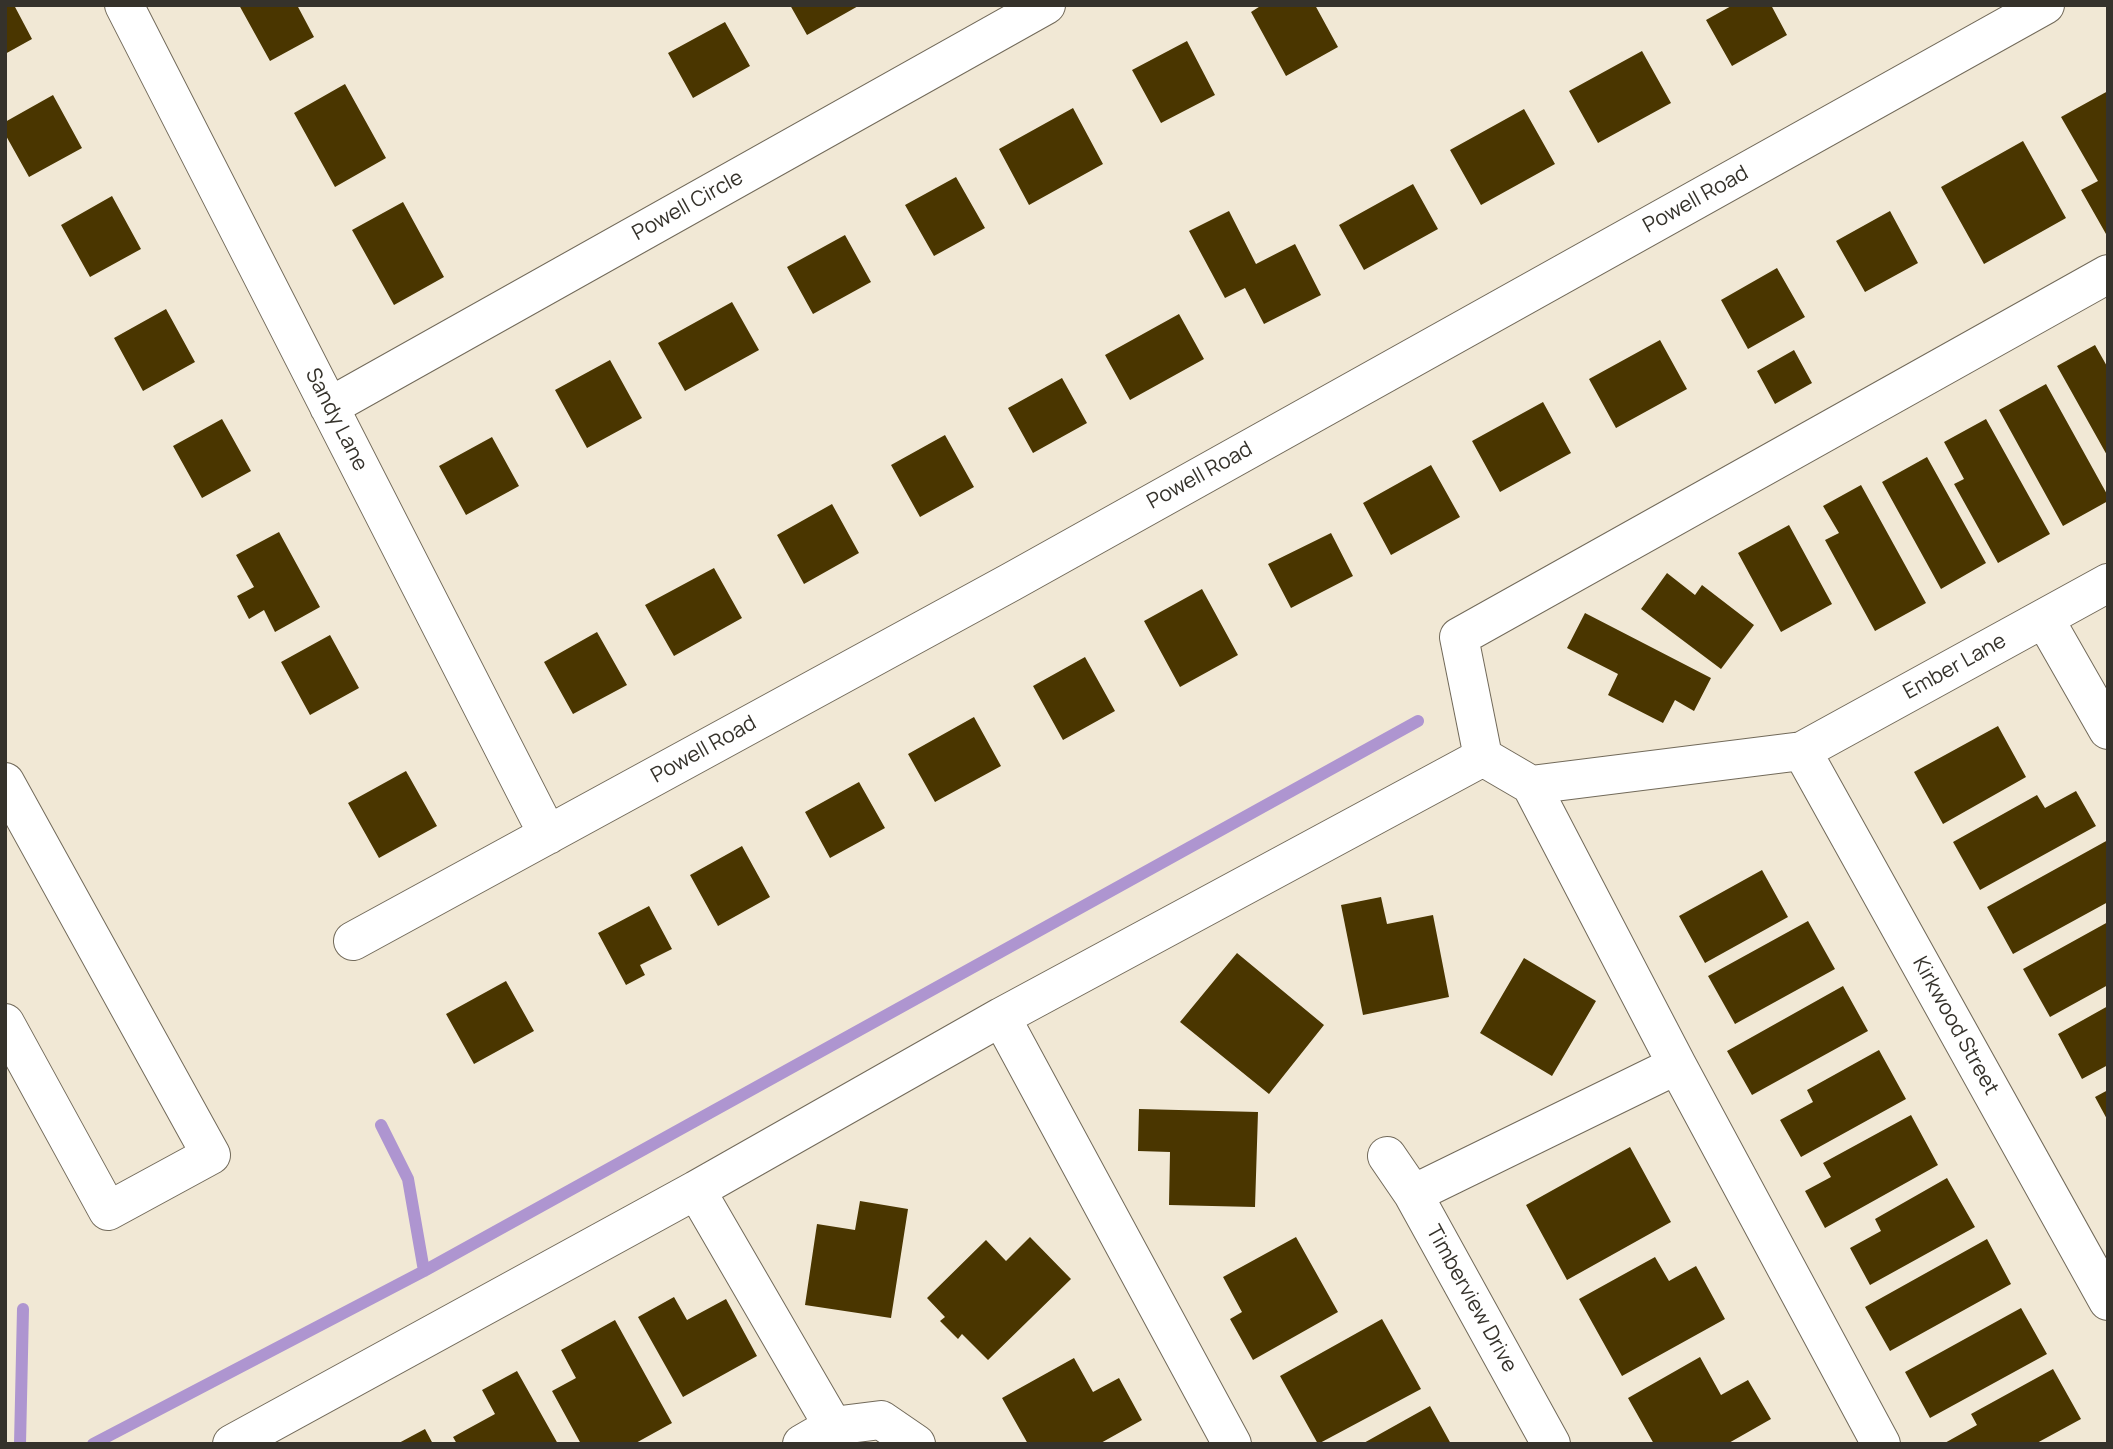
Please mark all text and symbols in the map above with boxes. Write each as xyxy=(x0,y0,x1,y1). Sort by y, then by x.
street label: Powell Road xyxy=(1639,161,1753,239)
street label: Powell Circle xyxy=(628,165,748,247)
street label: Sandy Lane xyxy=(299,364,373,476)
street label: Powell Road xyxy=(1143,437,1257,515)
street label: Ember Lane xyxy=(1899,629,2011,705)
street label: Powell Road xyxy=(647,711,761,789)
street label: Kirkwood Street xyxy=(1907,952,2003,1100)
street label: Timberview Drive xyxy=(1420,1221,1522,1377)

